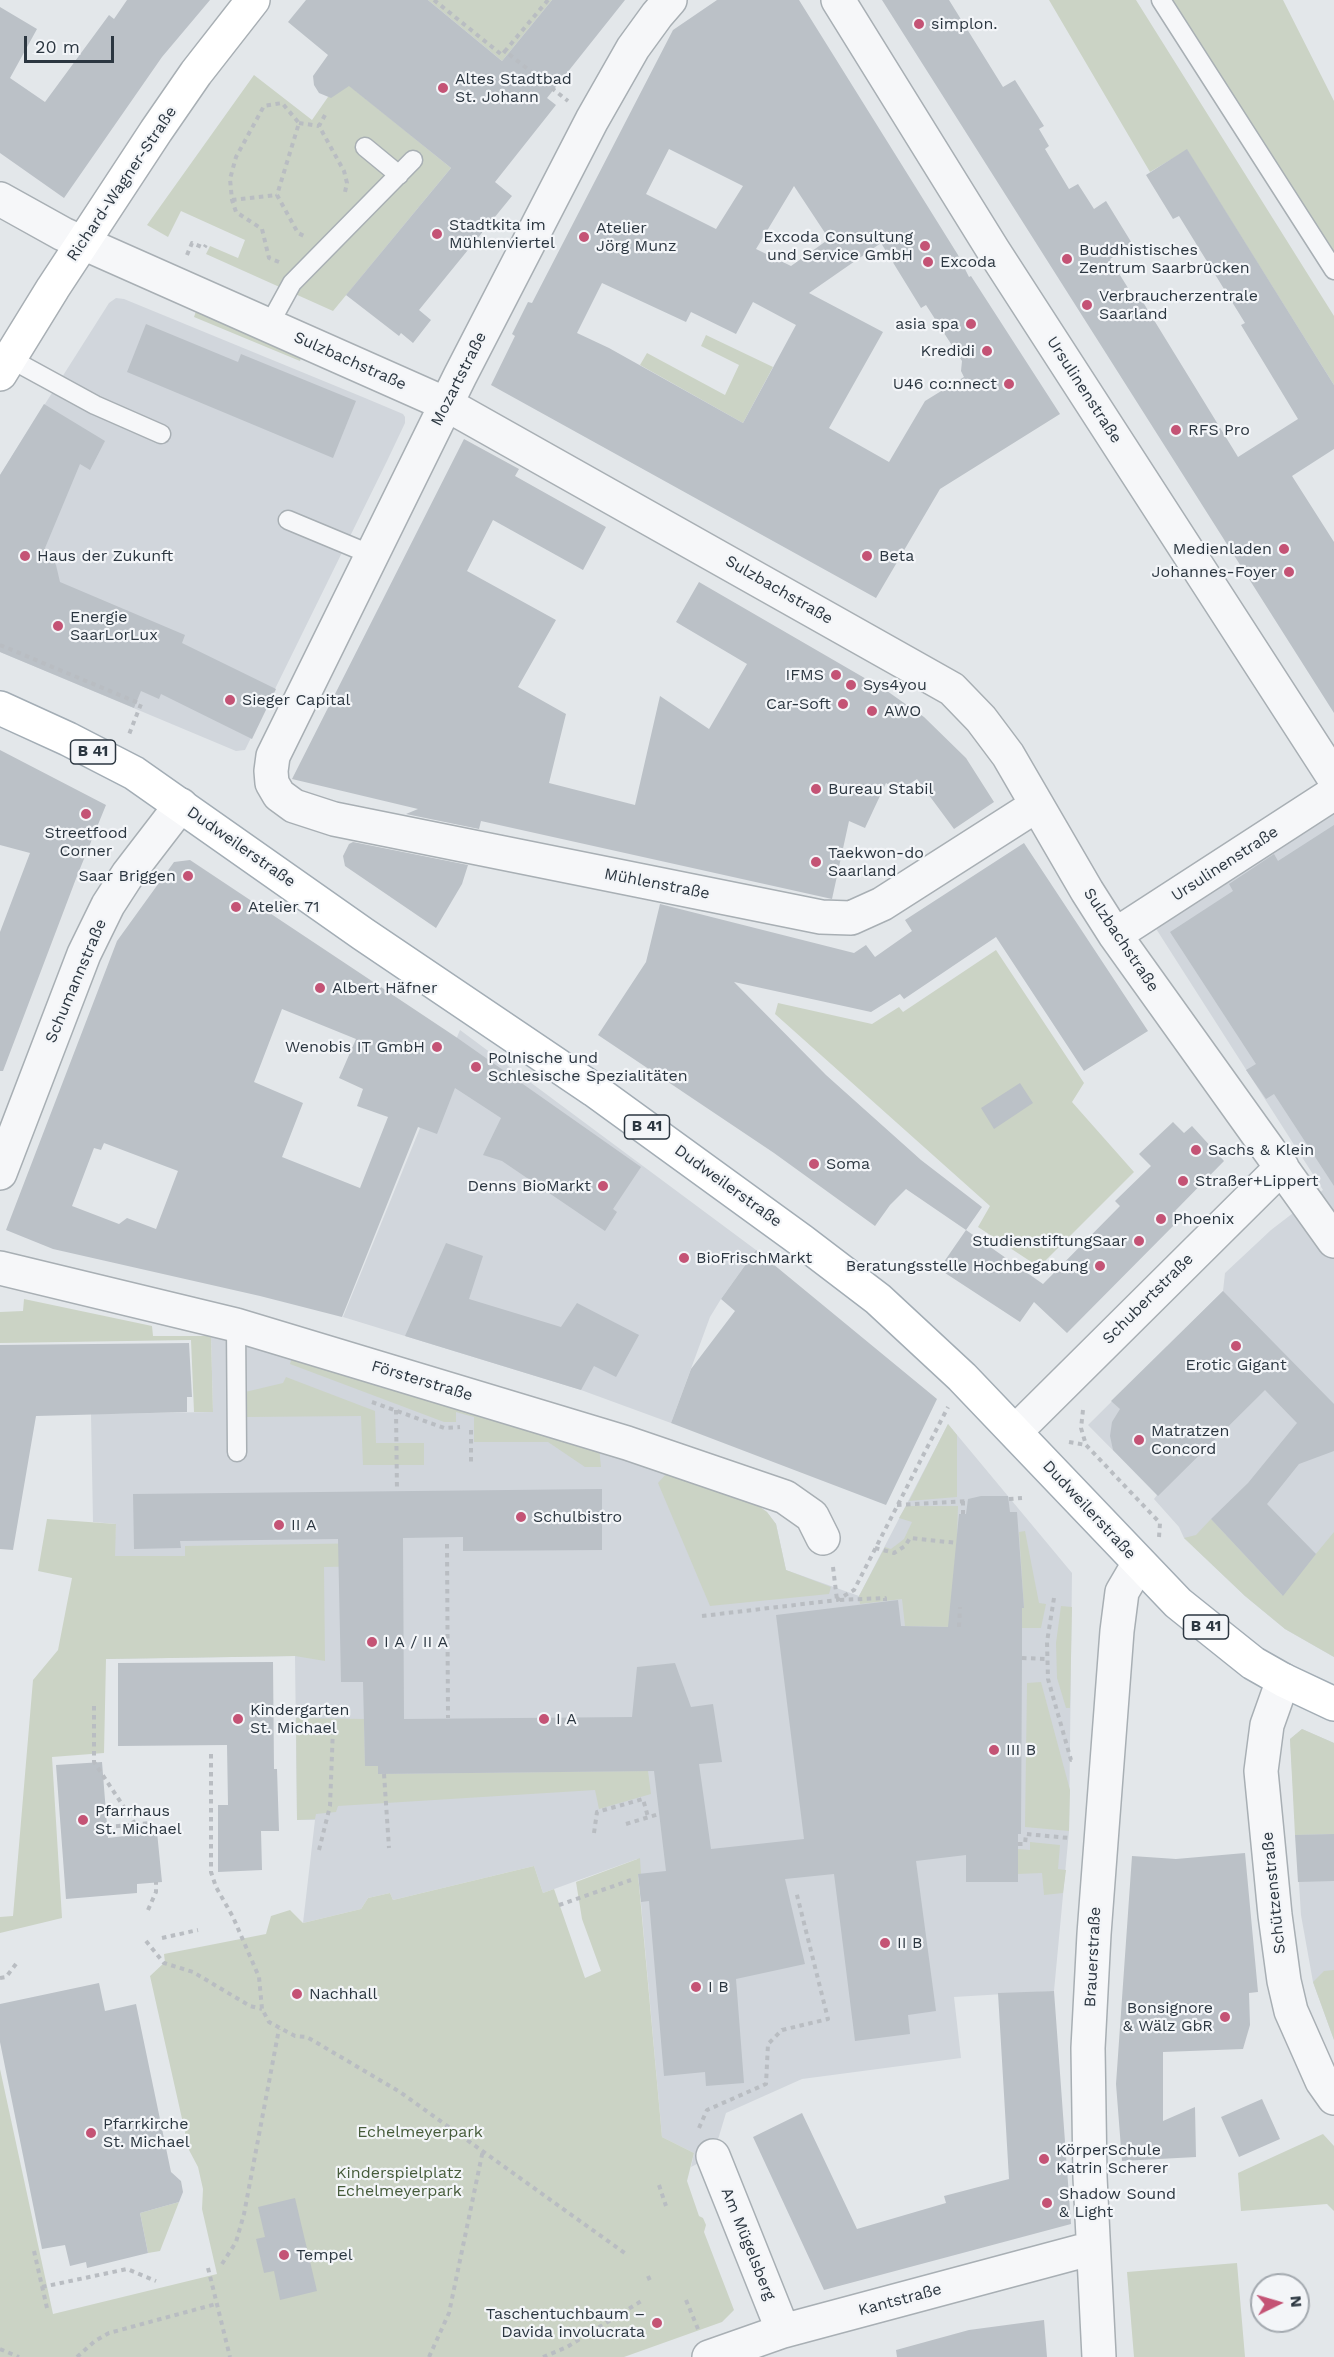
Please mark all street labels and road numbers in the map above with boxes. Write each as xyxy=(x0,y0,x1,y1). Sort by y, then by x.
street label: Richard-Wagner-Straße xyxy=(63,103,181,265)
street label: Sulzbachstraße xyxy=(291,328,409,394)
street label: Mozartstraße xyxy=(427,329,491,429)
street label: Ursulinenstraße xyxy=(1042,333,1126,447)
street label: Sulzbachstraße xyxy=(722,551,836,629)
road number: B 41 xyxy=(70,740,116,764)
street label: Dudweilerstraße xyxy=(183,802,299,892)
street label: Ursulinenstraße xyxy=(1168,822,1282,906)
street label: Mühlenstraße xyxy=(603,864,711,904)
street label: Sulzbachstraße xyxy=(1079,884,1163,996)
street label: Schumannstraße xyxy=(41,916,111,1046)
road number: B 41 xyxy=(624,1115,670,1139)
street label: Dudweilerstraße xyxy=(671,1141,785,1231)
street label: Schubertstraße xyxy=(1099,1250,1197,1348)
street label: Försterstraße xyxy=(369,1356,475,1406)
street label: Dudweilerstraße xyxy=(1038,1457,1140,1563)
road number: B 41 xyxy=(1184,1615,1228,1639)
street label: Schützenstraße xyxy=(1258,1831,1290,1955)
street label: Brauerstraße xyxy=(1081,1906,1105,2008)
street label: Am Mügelsberg xyxy=(717,2185,779,2303)
street label: Kantstraße xyxy=(856,2280,944,2320)

